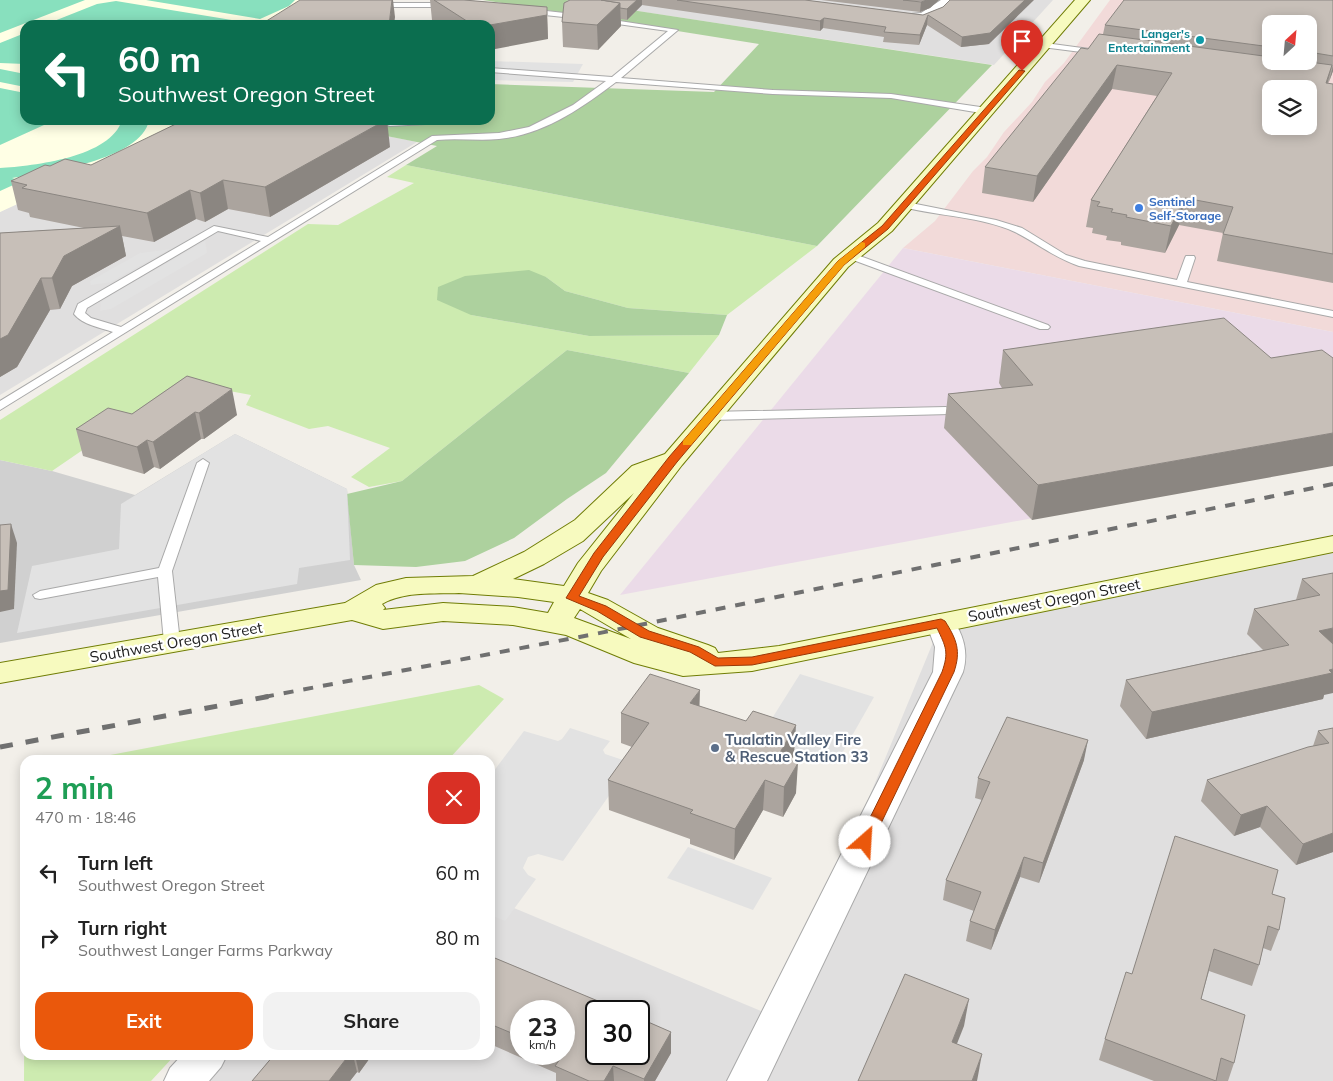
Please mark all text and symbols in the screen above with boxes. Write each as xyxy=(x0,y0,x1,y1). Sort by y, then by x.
north arrow xyxy=(1262,15,1318,70)
map controls xyxy=(1262,15,1317,135)
pin xyxy=(1001,20,1043,71)
place label: Langer's Entertainment xyxy=(1108,26,1190,55)
icon: arrive xyxy=(1008,27,1036,55)
marker: Langer's Entertainment xyxy=(1194,34,1206,46)
text: 60 m xyxy=(118,37,201,81)
icon: left xyxy=(35,40,100,105)
text: Southwest Oregon Street xyxy=(118,80,375,108)
button: layers xyxy=(1262,80,1317,135)
place label: Sentinel Self-Storage xyxy=(1149,194,1222,223)
marker: Sentinel Self-Storage xyxy=(1133,202,1145,214)
street label: Southwest Oregon Street xyxy=(966,574,1142,626)
street label: Southwest Oregon Street xyxy=(88,617,264,667)
place label: Tualatin Valley Fire & Rescue Station 33 xyxy=(725,730,869,766)
marker: Tualatin Valley Fire & Rescue Station 33 xyxy=(709,742,721,754)
text: 2 min xyxy=(35,769,114,807)
button: close xyxy=(428,772,480,824)
text: 470 m · 18:46 xyxy=(35,807,136,827)
position arrow xyxy=(838,815,890,867)
text: Turn left xyxy=(78,851,153,875)
icon: left xyxy=(35,859,63,887)
text: 60 m xyxy=(436,861,480,885)
text: Southwest Oregon Street xyxy=(78,875,265,895)
text: Turn right xyxy=(78,916,167,940)
icon: right xyxy=(35,924,63,952)
text: 80 m xyxy=(436,926,480,950)
text: Southwest Langer Farms Parkway xyxy=(78,940,333,960)
button: Exit xyxy=(35,992,253,1050)
button: Share xyxy=(263,992,480,1050)
speed limit sign: 30 xyxy=(585,1000,650,1065)
text: 23 xyxy=(527,1011,558,1042)
text: km/h xyxy=(529,1037,556,1052)

